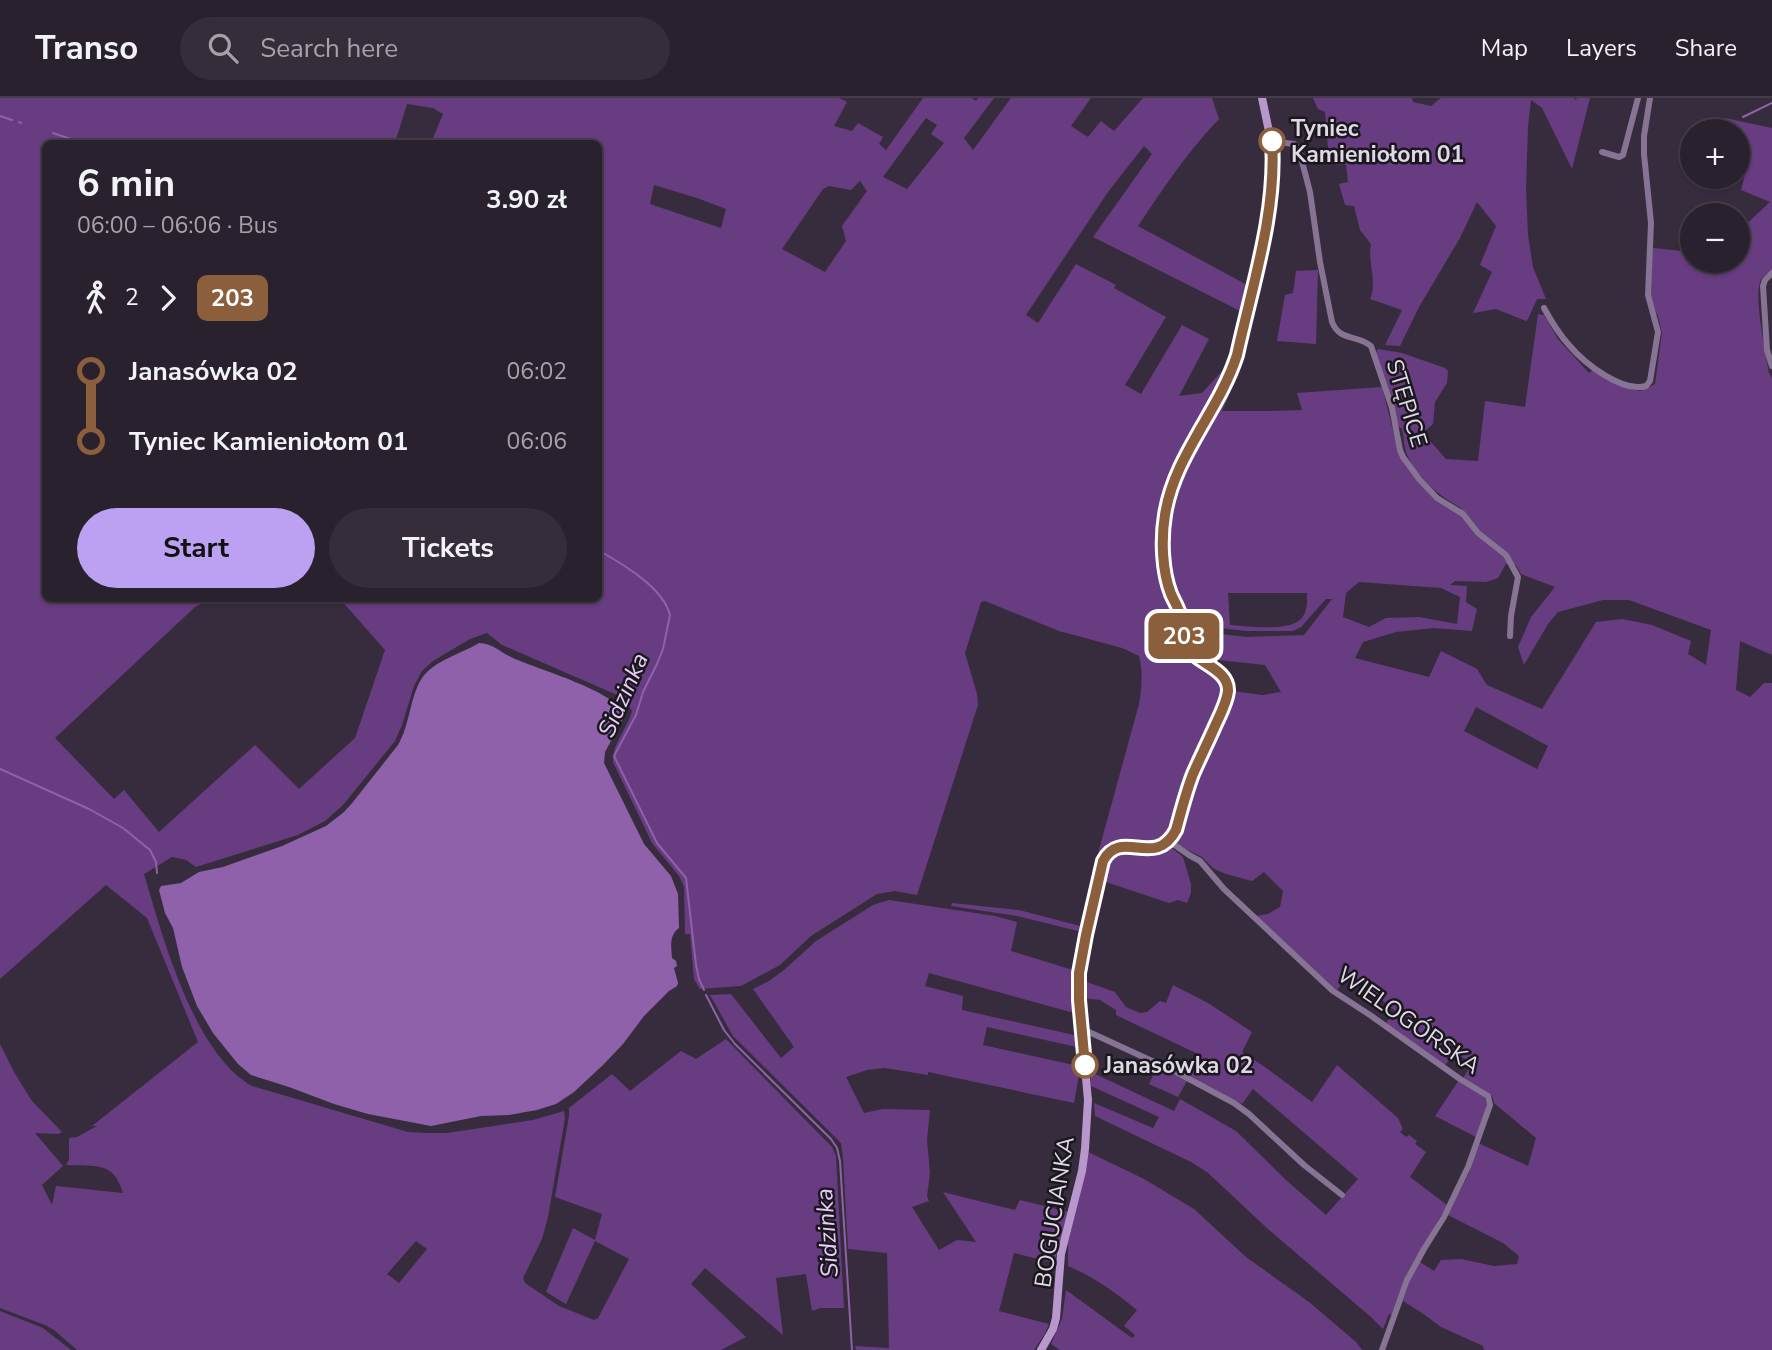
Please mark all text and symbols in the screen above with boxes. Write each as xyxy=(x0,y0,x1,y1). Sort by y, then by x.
search box xyxy=(180,17,670,80)
text: Transo xyxy=(35,26,138,71)
icon: search xyxy=(204,29,242,67)
text: Search here xyxy=(260,31,398,66)
text: Map xyxy=(1481,32,1528,64)
text: Layers xyxy=(1566,32,1637,64)
text: Share xyxy=(1675,32,1737,64)
place label: Tyniec Kamieniołom 01 xyxy=(1291,113,1464,170)
map controls xyxy=(1680,119,1750,273)
button: + xyxy=(1680,119,1750,189)
marker: Tyniec Kamieniołom 01 xyxy=(1259,128,1285,154)
text: 6 min xyxy=(77,158,175,209)
text: 3.90 zł xyxy=(486,182,567,217)
button: − xyxy=(1680,203,1750,273)
text: 06:00 – 06:06 · Bus xyxy=(77,210,278,241)
icon: walk xyxy=(77,279,115,317)
icon: forward xyxy=(149,279,187,317)
text: 2 xyxy=(125,282,139,313)
text: 203 xyxy=(211,282,254,314)
text: Janasówka 02 xyxy=(129,354,298,389)
street label: STĘPICE xyxy=(1378,355,1435,451)
text: 06:02 xyxy=(507,356,567,387)
text: Tyniec Kamieniołom 01 xyxy=(129,424,408,459)
text: 06:06 xyxy=(507,426,567,457)
button: Start xyxy=(77,508,315,588)
button: Tickets xyxy=(329,508,567,588)
line badge: 203 xyxy=(1144,613,1224,659)
text: 203 xyxy=(1162,620,1206,652)
water label: Sidzinka xyxy=(590,648,656,742)
street label: WIELOGÓRSKA xyxy=(1331,959,1487,1082)
place label: Janasówka 02 xyxy=(1103,1050,1253,1081)
marker: Janasówka 02 xyxy=(1072,1052,1098,1078)
street label: BOGUCIANKA xyxy=(1027,1134,1082,1290)
water label: Sidzinka xyxy=(808,1187,846,1279)

